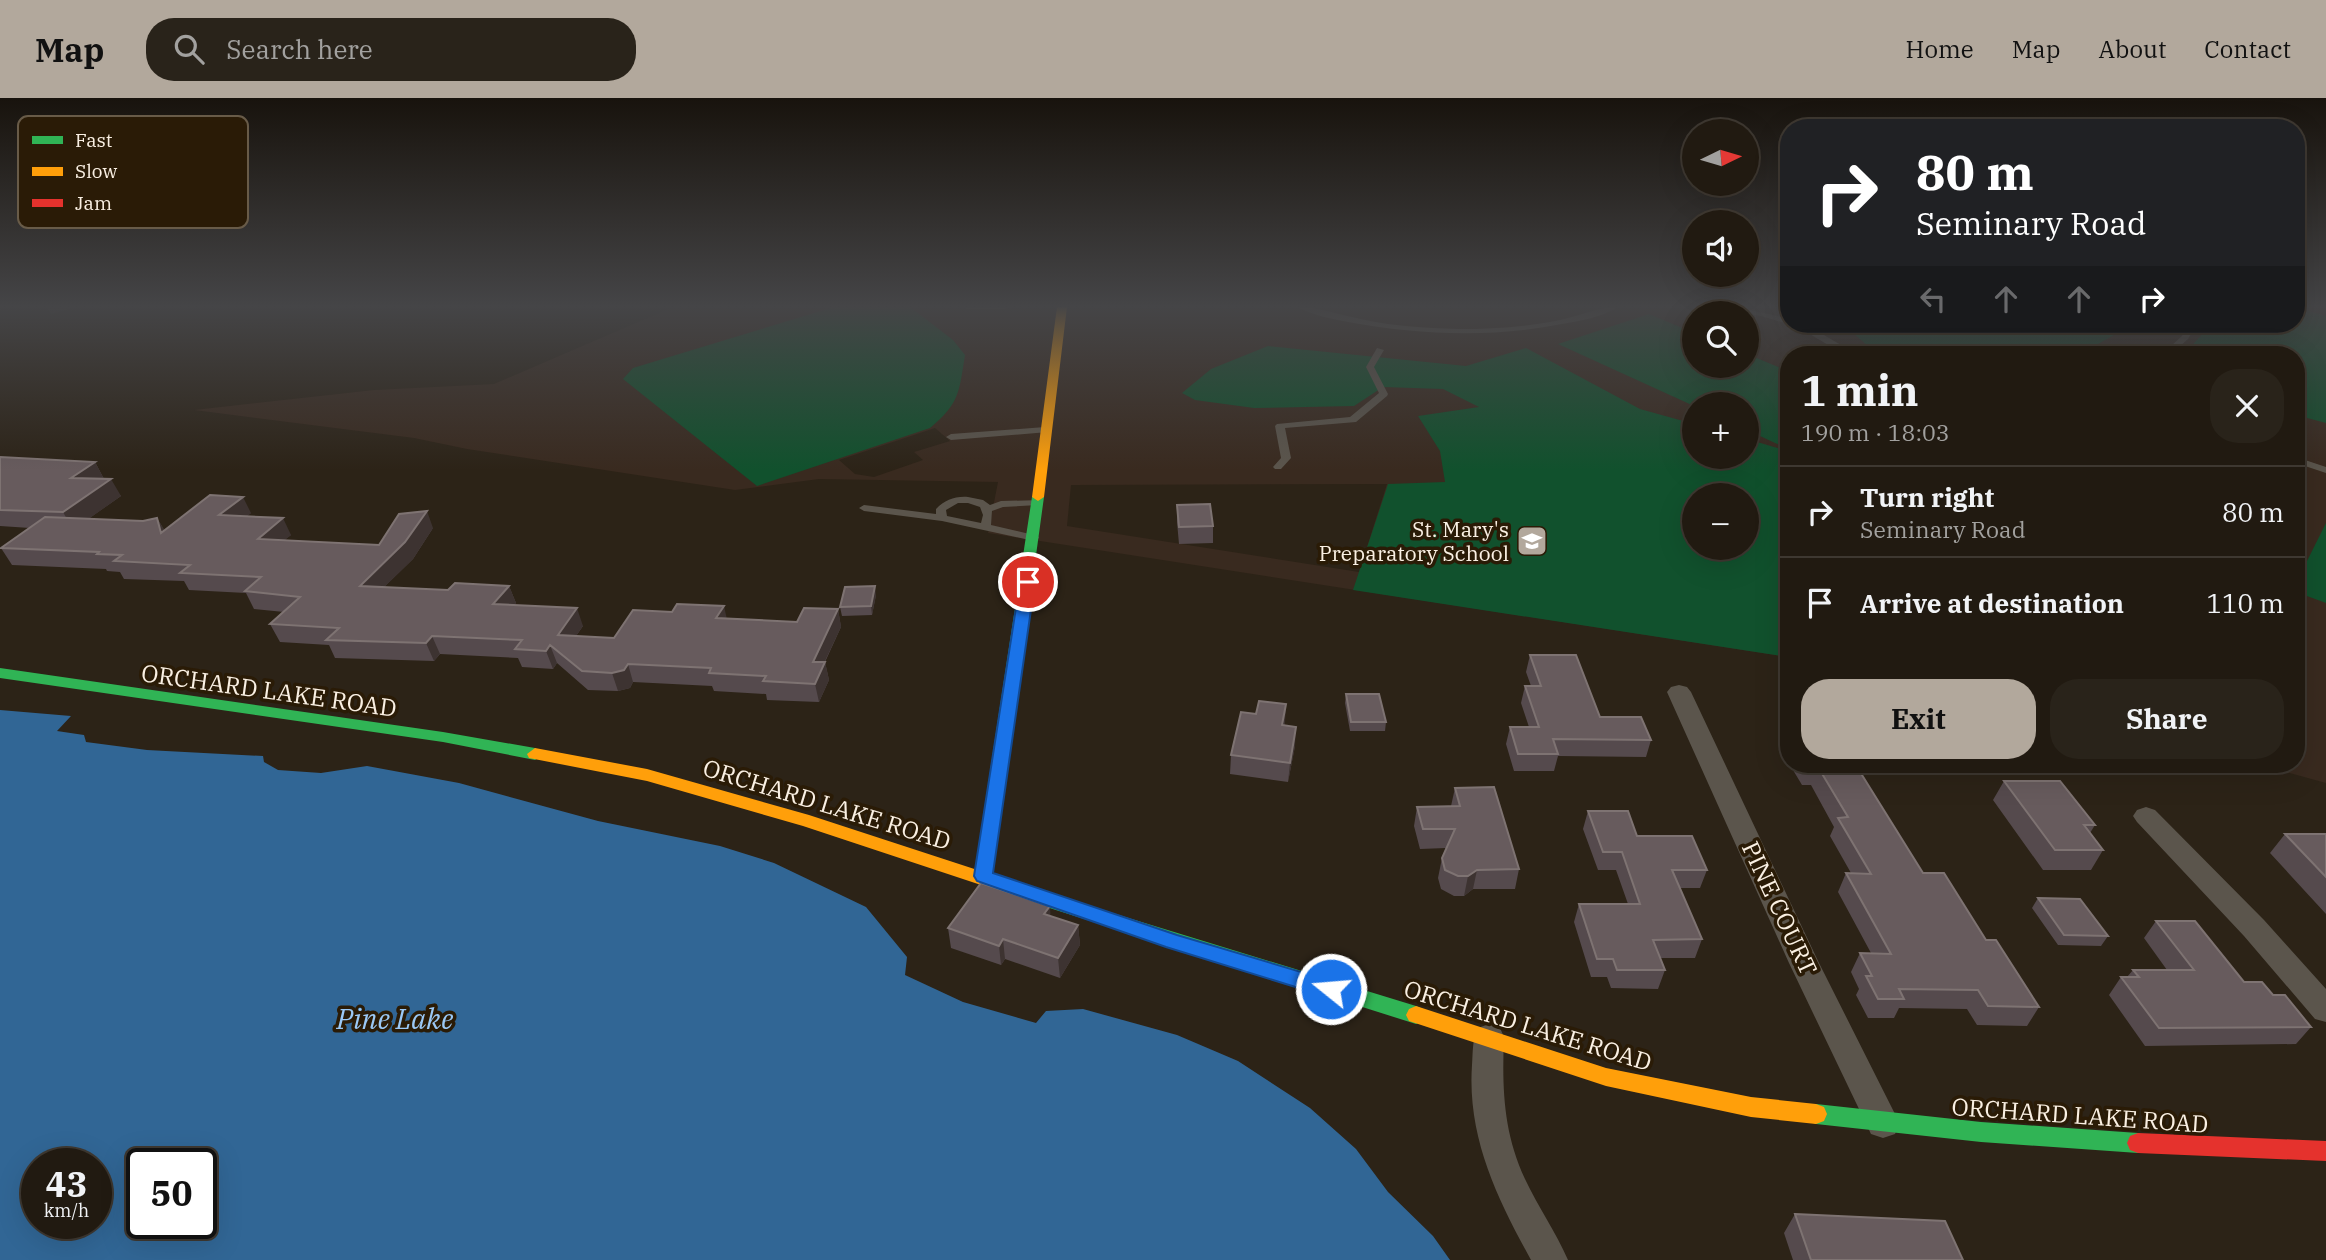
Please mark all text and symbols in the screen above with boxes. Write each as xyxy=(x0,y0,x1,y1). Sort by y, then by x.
search box xyxy=(146,18,636,81)
text: Map xyxy=(35,28,104,71)
icon: search xyxy=(170,30,208,68)
text: Search here xyxy=(226,32,373,66)
text: Home xyxy=(1906,33,1974,65)
text: Map xyxy=(2012,33,2060,65)
text: About xyxy=(2098,33,2166,65)
text: Contact xyxy=(2204,33,2291,65)
legend xyxy=(18,116,248,228)
north arrow xyxy=(1682,119,1759,196)
map controls xyxy=(1682,119,1759,560)
text: Fast xyxy=(75,128,113,152)
text: 80 m xyxy=(1916,140,2034,203)
icon: right xyxy=(1801,147,1892,238)
text: Slow xyxy=(75,159,117,183)
text: Jam xyxy=(75,191,112,215)
text: Seminary Road xyxy=(1916,202,2146,244)
button: sound xyxy=(1682,210,1759,287)
icon: left xyxy=(1914,280,1952,318)
icon: ahead xyxy=(1987,280,2025,318)
icon: ahead xyxy=(2060,280,2098,318)
icon: right xyxy=(2133,280,2171,318)
button: search xyxy=(1682,301,1759,378)
text: 1 min xyxy=(1801,363,1919,418)
button: close xyxy=(2210,369,2284,443)
button: + xyxy=(1682,392,1759,469)
text: 190 m · 18:03 xyxy=(1801,417,1950,447)
text: Turn right xyxy=(1860,480,1994,514)
button: − xyxy=(1682,483,1759,560)
icon: right xyxy=(1801,493,1839,531)
text: 80 m xyxy=(2222,495,2284,529)
text: Seminary Road xyxy=(1860,514,2026,544)
place label: St. Mary's Preparatory School xyxy=(1319,515,1509,567)
school or university icon: St. Mary's Preparatory School xyxy=(1515,524,1549,558)
pin xyxy=(998,552,1058,612)
icon: arrive xyxy=(1009,563,1047,601)
icon: arrive xyxy=(1801,584,1839,622)
text: Arrive at destination xyxy=(1860,586,2124,620)
text: 110 m xyxy=(2206,586,2284,620)
street label: ORCHARD LAKE ROAD xyxy=(139,656,399,724)
button: Exit xyxy=(1801,679,2036,759)
button: Share xyxy=(2050,679,2284,759)
street label: ORCHARD LAKE ROAD xyxy=(699,751,955,857)
street label: PINE COURT xyxy=(1735,836,1825,980)
position arrow xyxy=(1294,952,1368,1026)
street label: ORCHARD LAKE ROAD xyxy=(1400,972,1656,1078)
water label: Pine Lake xyxy=(336,1000,454,1037)
street label: ORCHARD LAKE ROAD xyxy=(1950,1090,2210,1140)
speed limit sign: 50 xyxy=(126,1148,217,1239)
text: 43 xyxy=(45,1161,88,1207)
text: km/h xyxy=(44,1199,89,1222)

